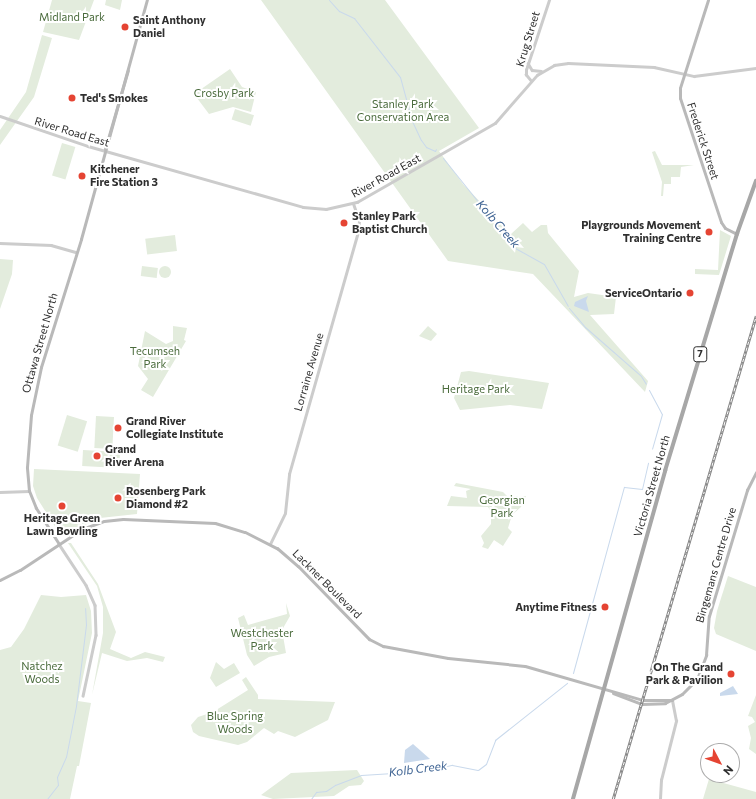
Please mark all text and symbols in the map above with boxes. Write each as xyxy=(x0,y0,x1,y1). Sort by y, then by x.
park label: Midland Park xyxy=(39,10,105,24)
street label: Krug Street xyxy=(513,10,543,68)
place label: Saint Anthony Daniel xyxy=(133,14,206,40)
marker: Saint Anthony Daniel xyxy=(120,22,130,32)
park label: Crosby Park xyxy=(194,86,254,100)
place label: Ted's Smokes xyxy=(80,91,148,105)
marker: Ted's Smokes xyxy=(67,93,77,103)
park label: Stanley Park Conservation Area xyxy=(357,98,449,124)
street label: Frederick Street xyxy=(684,101,722,181)
street label: River Road East xyxy=(33,114,111,150)
street label: River Road East xyxy=(349,151,423,201)
place label: Kitchener Fire Station 3 xyxy=(90,163,158,189)
marker: Kitchener Fire Station 3 xyxy=(77,171,87,181)
water label: Kolb Creek xyxy=(473,197,523,251)
place label: Stanley Park Baptist Church xyxy=(352,210,427,236)
marker: Stanley Park Baptist Church xyxy=(339,218,349,228)
place label: Playgrounds Movement Training Centre xyxy=(581,219,701,245)
marker: Playgrounds Movement Training Centre xyxy=(704,227,714,237)
place label: ServiceOntario xyxy=(605,286,682,300)
marker: ServiceOntario xyxy=(685,288,695,298)
street label: Ottawa Street North xyxy=(19,291,61,395)
street label: Lorraine Avenue xyxy=(291,331,327,413)
park label: Tecumseh Park xyxy=(130,345,180,371)
road number: 7 xyxy=(693,346,707,362)
park label: Heritage Park xyxy=(442,382,510,396)
place label: Grand River Collegiate Institute xyxy=(126,415,223,441)
marker: Grand River Collegiate Institute xyxy=(113,423,123,433)
street label: Victoria Street North xyxy=(631,434,673,538)
place label: Grand River Arena xyxy=(105,443,164,469)
marker: Grand River Arena xyxy=(92,451,102,461)
place label: Rosenberg Park Diamond #2 xyxy=(126,485,206,511)
marker: Rosenberg Park Diamond #2 xyxy=(113,493,123,503)
park label: Georgian Park xyxy=(479,494,525,520)
marker: Heritage Green Lawn Bowling xyxy=(57,501,67,511)
street label: Bingemans Centre Drive xyxy=(693,506,739,624)
place label: Heritage Green Lawn Bowling xyxy=(24,512,100,538)
street label: Lackner Boulevard xyxy=(290,547,364,621)
place label: Anytime Fitness xyxy=(515,600,597,614)
marker: Anytime Fitness xyxy=(600,602,610,612)
park label: Westchester Park xyxy=(231,627,293,653)
park label: Natchez Woods xyxy=(21,660,63,686)
place label: On The Grand Park & Pavilion xyxy=(646,661,723,687)
marker: On The Grand Park & Pavilion xyxy=(726,669,736,679)
park label: Blue Spring Woods xyxy=(207,710,263,736)
north arrow xyxy=(700,743,740,783)
water label: Kolb Creek xyxy=(388,758,448,780)
text: N xyxy=(721,763,736,778)

